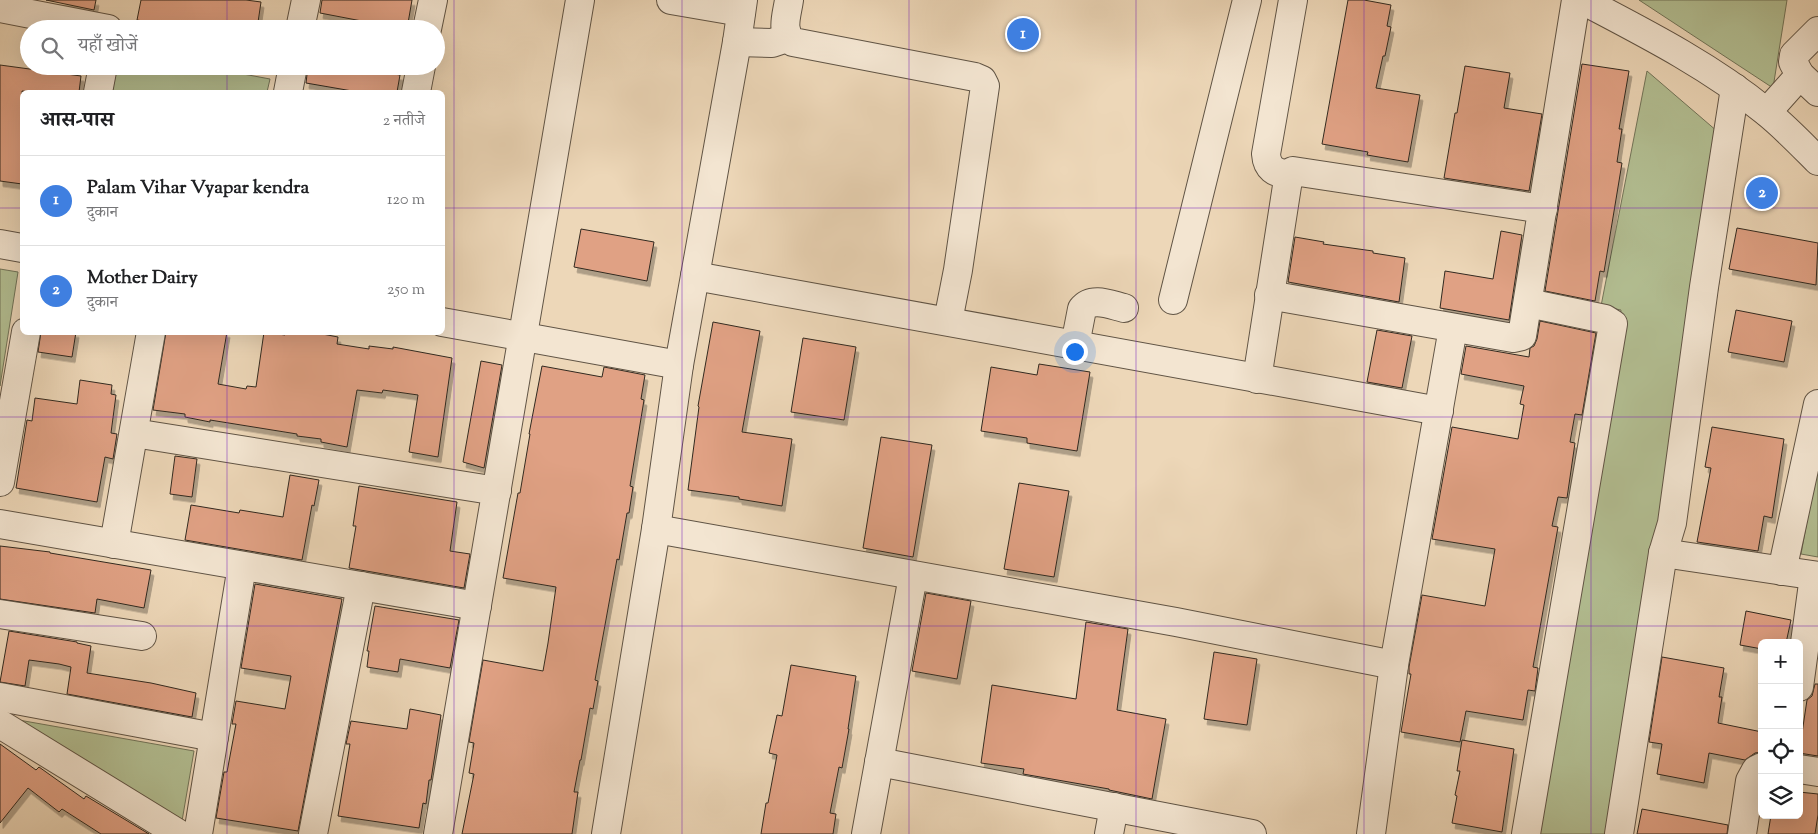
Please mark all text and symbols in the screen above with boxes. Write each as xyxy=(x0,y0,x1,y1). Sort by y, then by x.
pin: 1 xyxy=(1007,15,1039,53)
search box xyxy=(20,20,445,75)
text: यहाँ खोजें xyxy=(78,33,138,60)
icon: search xyxy=(38,34,66,62)
text: आस-पास xyxy=(40,106,114,136)
text: 2 नतीजे xyxy=(383,110,425,133)
pin: 2 xyxy=(1746,174,1778,212)
text: Palam Vihar Vyapar kendra xyxy=(87,175,309,202)
text: 1 xyxy=(53,189,59,212)
text: 120 m xyxy=(387,189,425,212)
text: दुकान xyxy=(87,202,118,225)
text: Mother Dairy xyxy=(87,265,198,292)
text: 2 xyxy=(52,279,60,302)
text: 250 m xyxy=(387,279,425,302)
text: दुकान xyxy=(87,292,118,315)
your location xyxy=(1062,339,1088,365)
map controls xyxy=(1758,639,1803,819)
button: + xyxy=(1758,639,1803,684)
button: − xyxy=(1758,684,1803,729)
button: locate xyxy=(1758,729,1803,774)
button: layers xyxy=(1758,774,1803,819)

